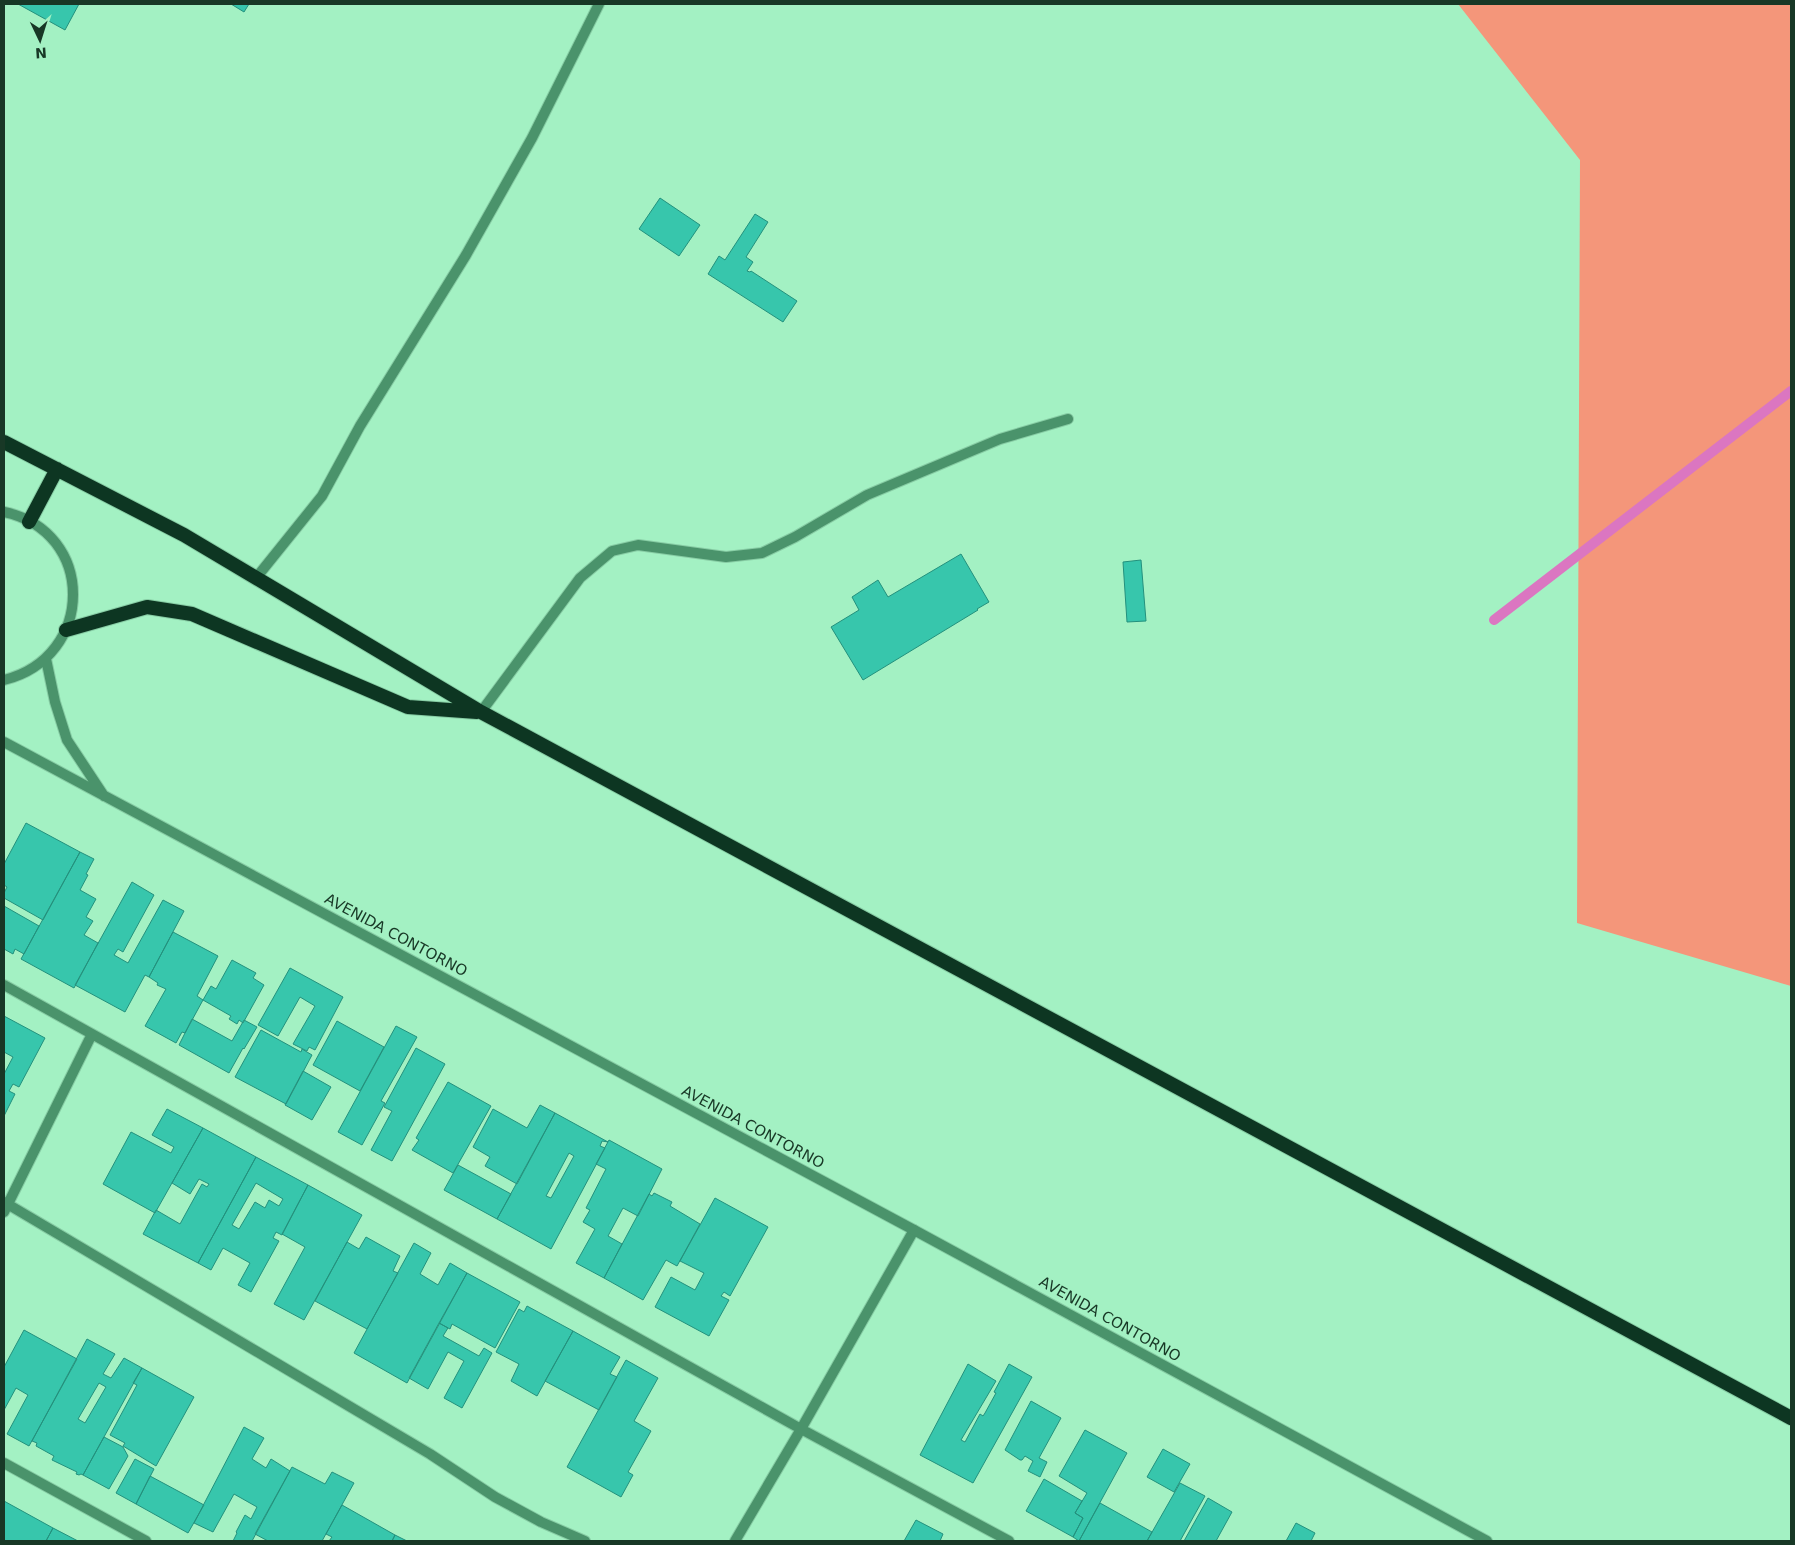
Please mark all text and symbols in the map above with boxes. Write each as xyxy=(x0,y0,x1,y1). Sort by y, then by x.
north arrow xyxy=(15,15,65,65)
text: N xyxy=(35,45,47,61)
street label: AVENIDA CONTORNO xyxy=(322,890,470,980)
street label: AVENIDA CONTORNO xyxy=(679,1082,827,1172)
street label: AVENIDA CONTORNO xyxy=(1036,1273,1184,1365)

